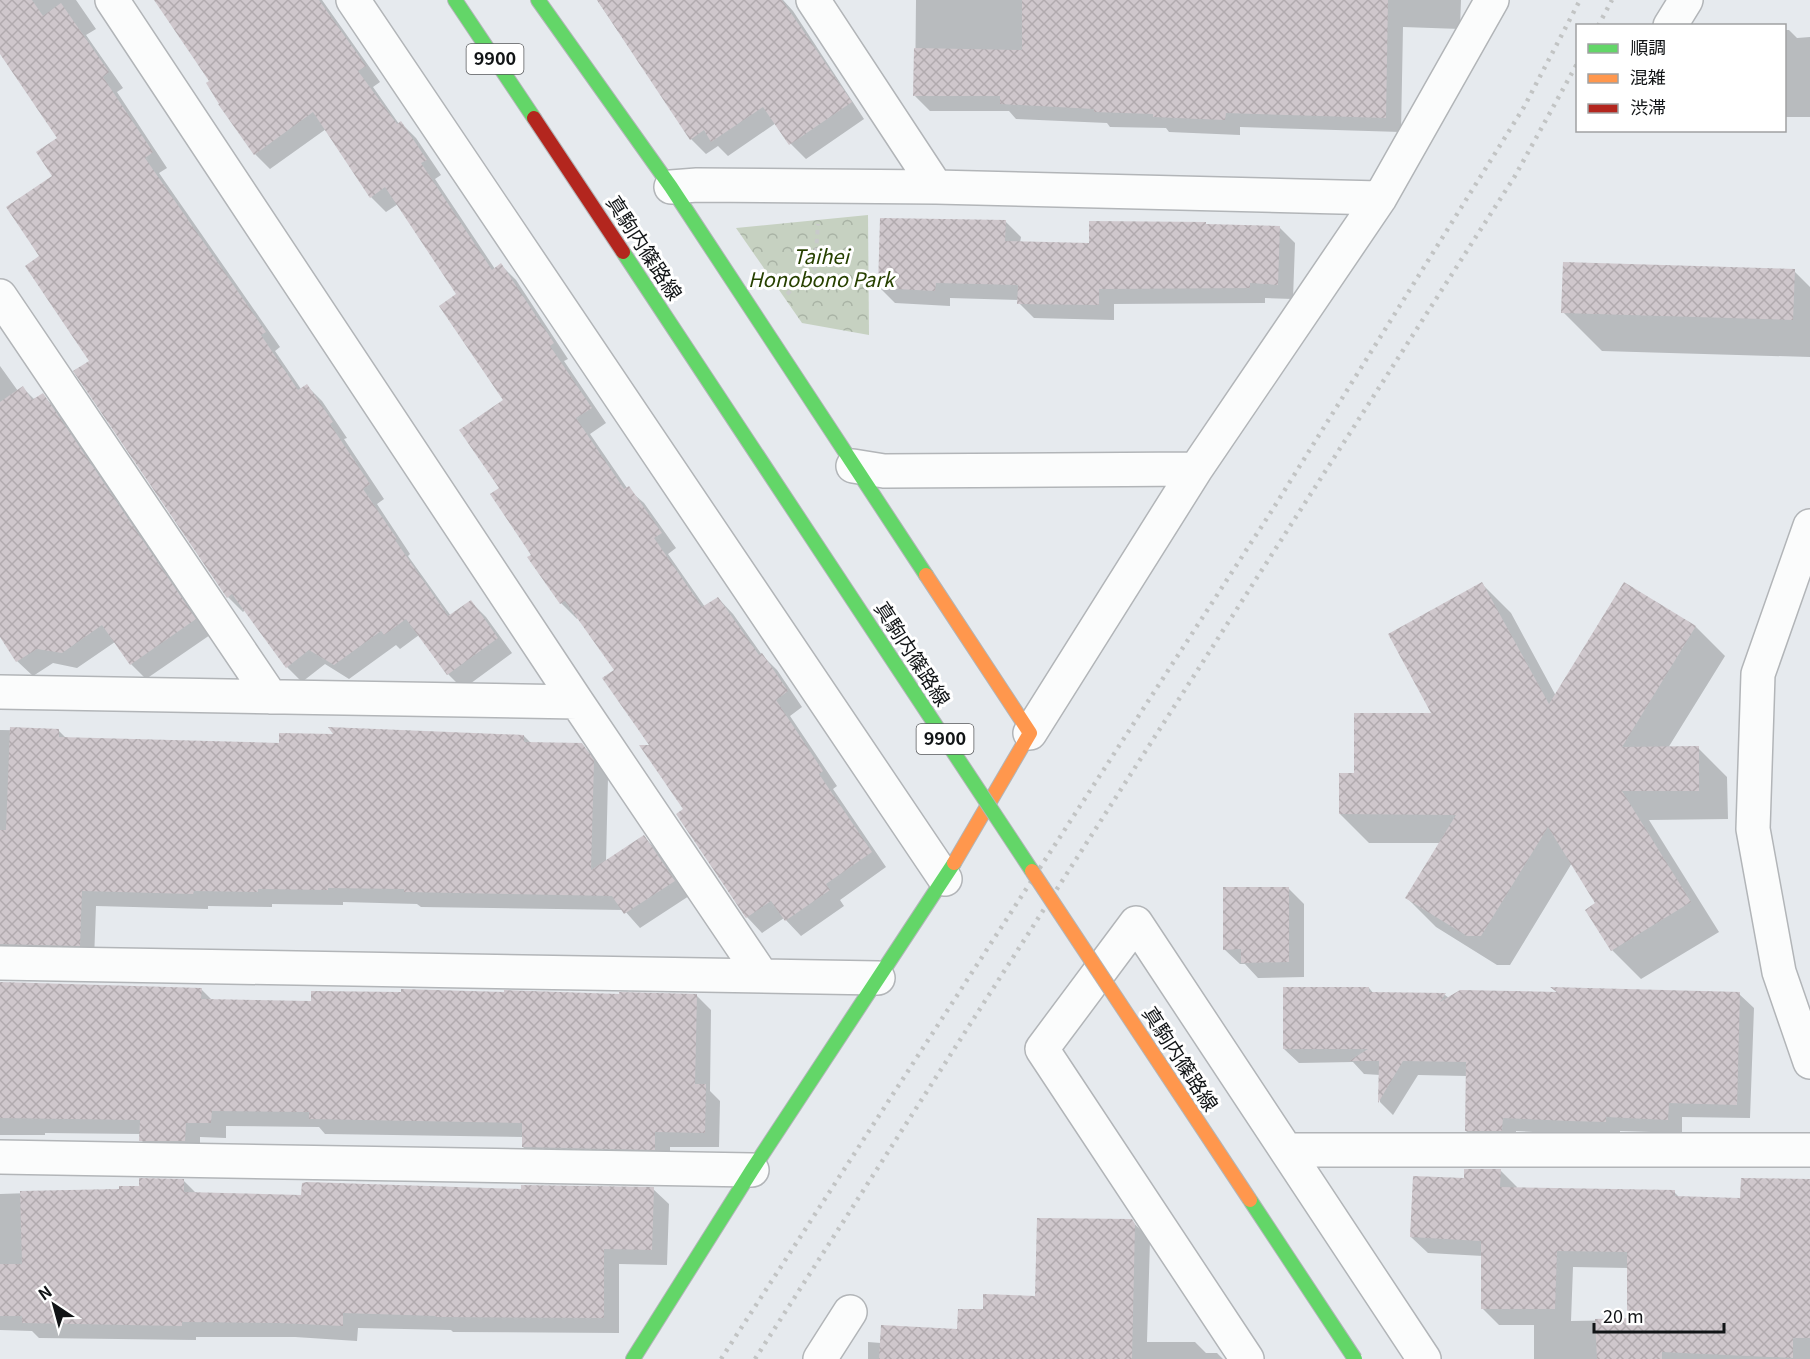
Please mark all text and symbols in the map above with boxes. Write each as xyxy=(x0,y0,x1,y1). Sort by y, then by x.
legend xyxy=(1576,24,1786,132)
text: 順調 xyxy=(1630,33,1666,59)
road number: 9900 xyxy=(466,44,524,74)
text: 混雑 xyxy=(1630,63,1666,89)
text: 渋滞 xyxy=(1630,93,1666,119)
street label: 真駒内篠路線 xyxy=(600,189,690,305)
park label: Taihei Honobono Park xyxy=(748,241,897,293)
street label: 真駒内篠路線 xyxy=(868,595,958,711)
road number: 9900 xyxy=(916,724,974,754)
street label: 真駒内篠路線 xyxy=(1136,1000,1226,1116)
north arrow xyxy=(24,1275,84,1335)
text: N xyxy=(33,1279,56,1305)
scale bar xyxy=(1594,1296,1724,1334)
text: 20 m xyxy=(1603,1302,1644,1328)

